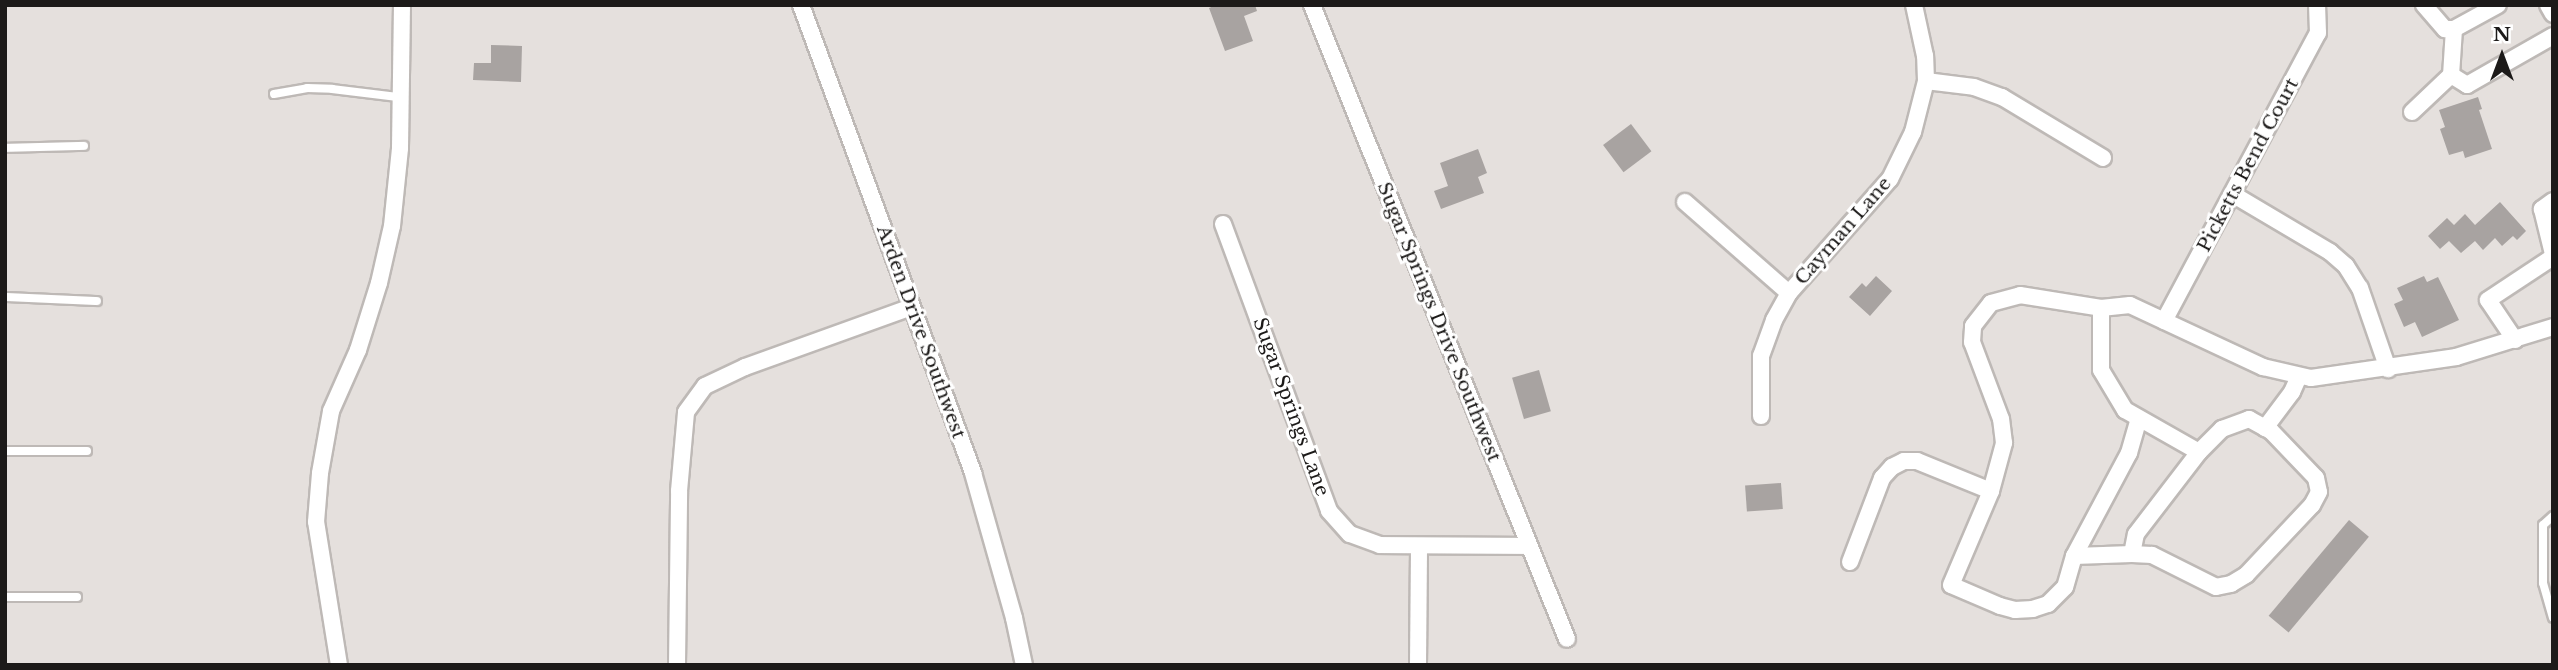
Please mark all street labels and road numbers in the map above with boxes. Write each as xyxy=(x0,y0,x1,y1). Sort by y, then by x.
street label: Picketts Bend Court xyxy=(2193,74,2303,256)
street label: Cayman Lane xyxy=(1790,172,1896,290)
street label: Sugar Springs Drive Southwest xyxy=(1372,179,1506,465)
street label: Arden Drive Southwest xyxy=(872,222,970,442)
street label: Sugar Springs Lane xyxy=(1248,314,1334,500)

